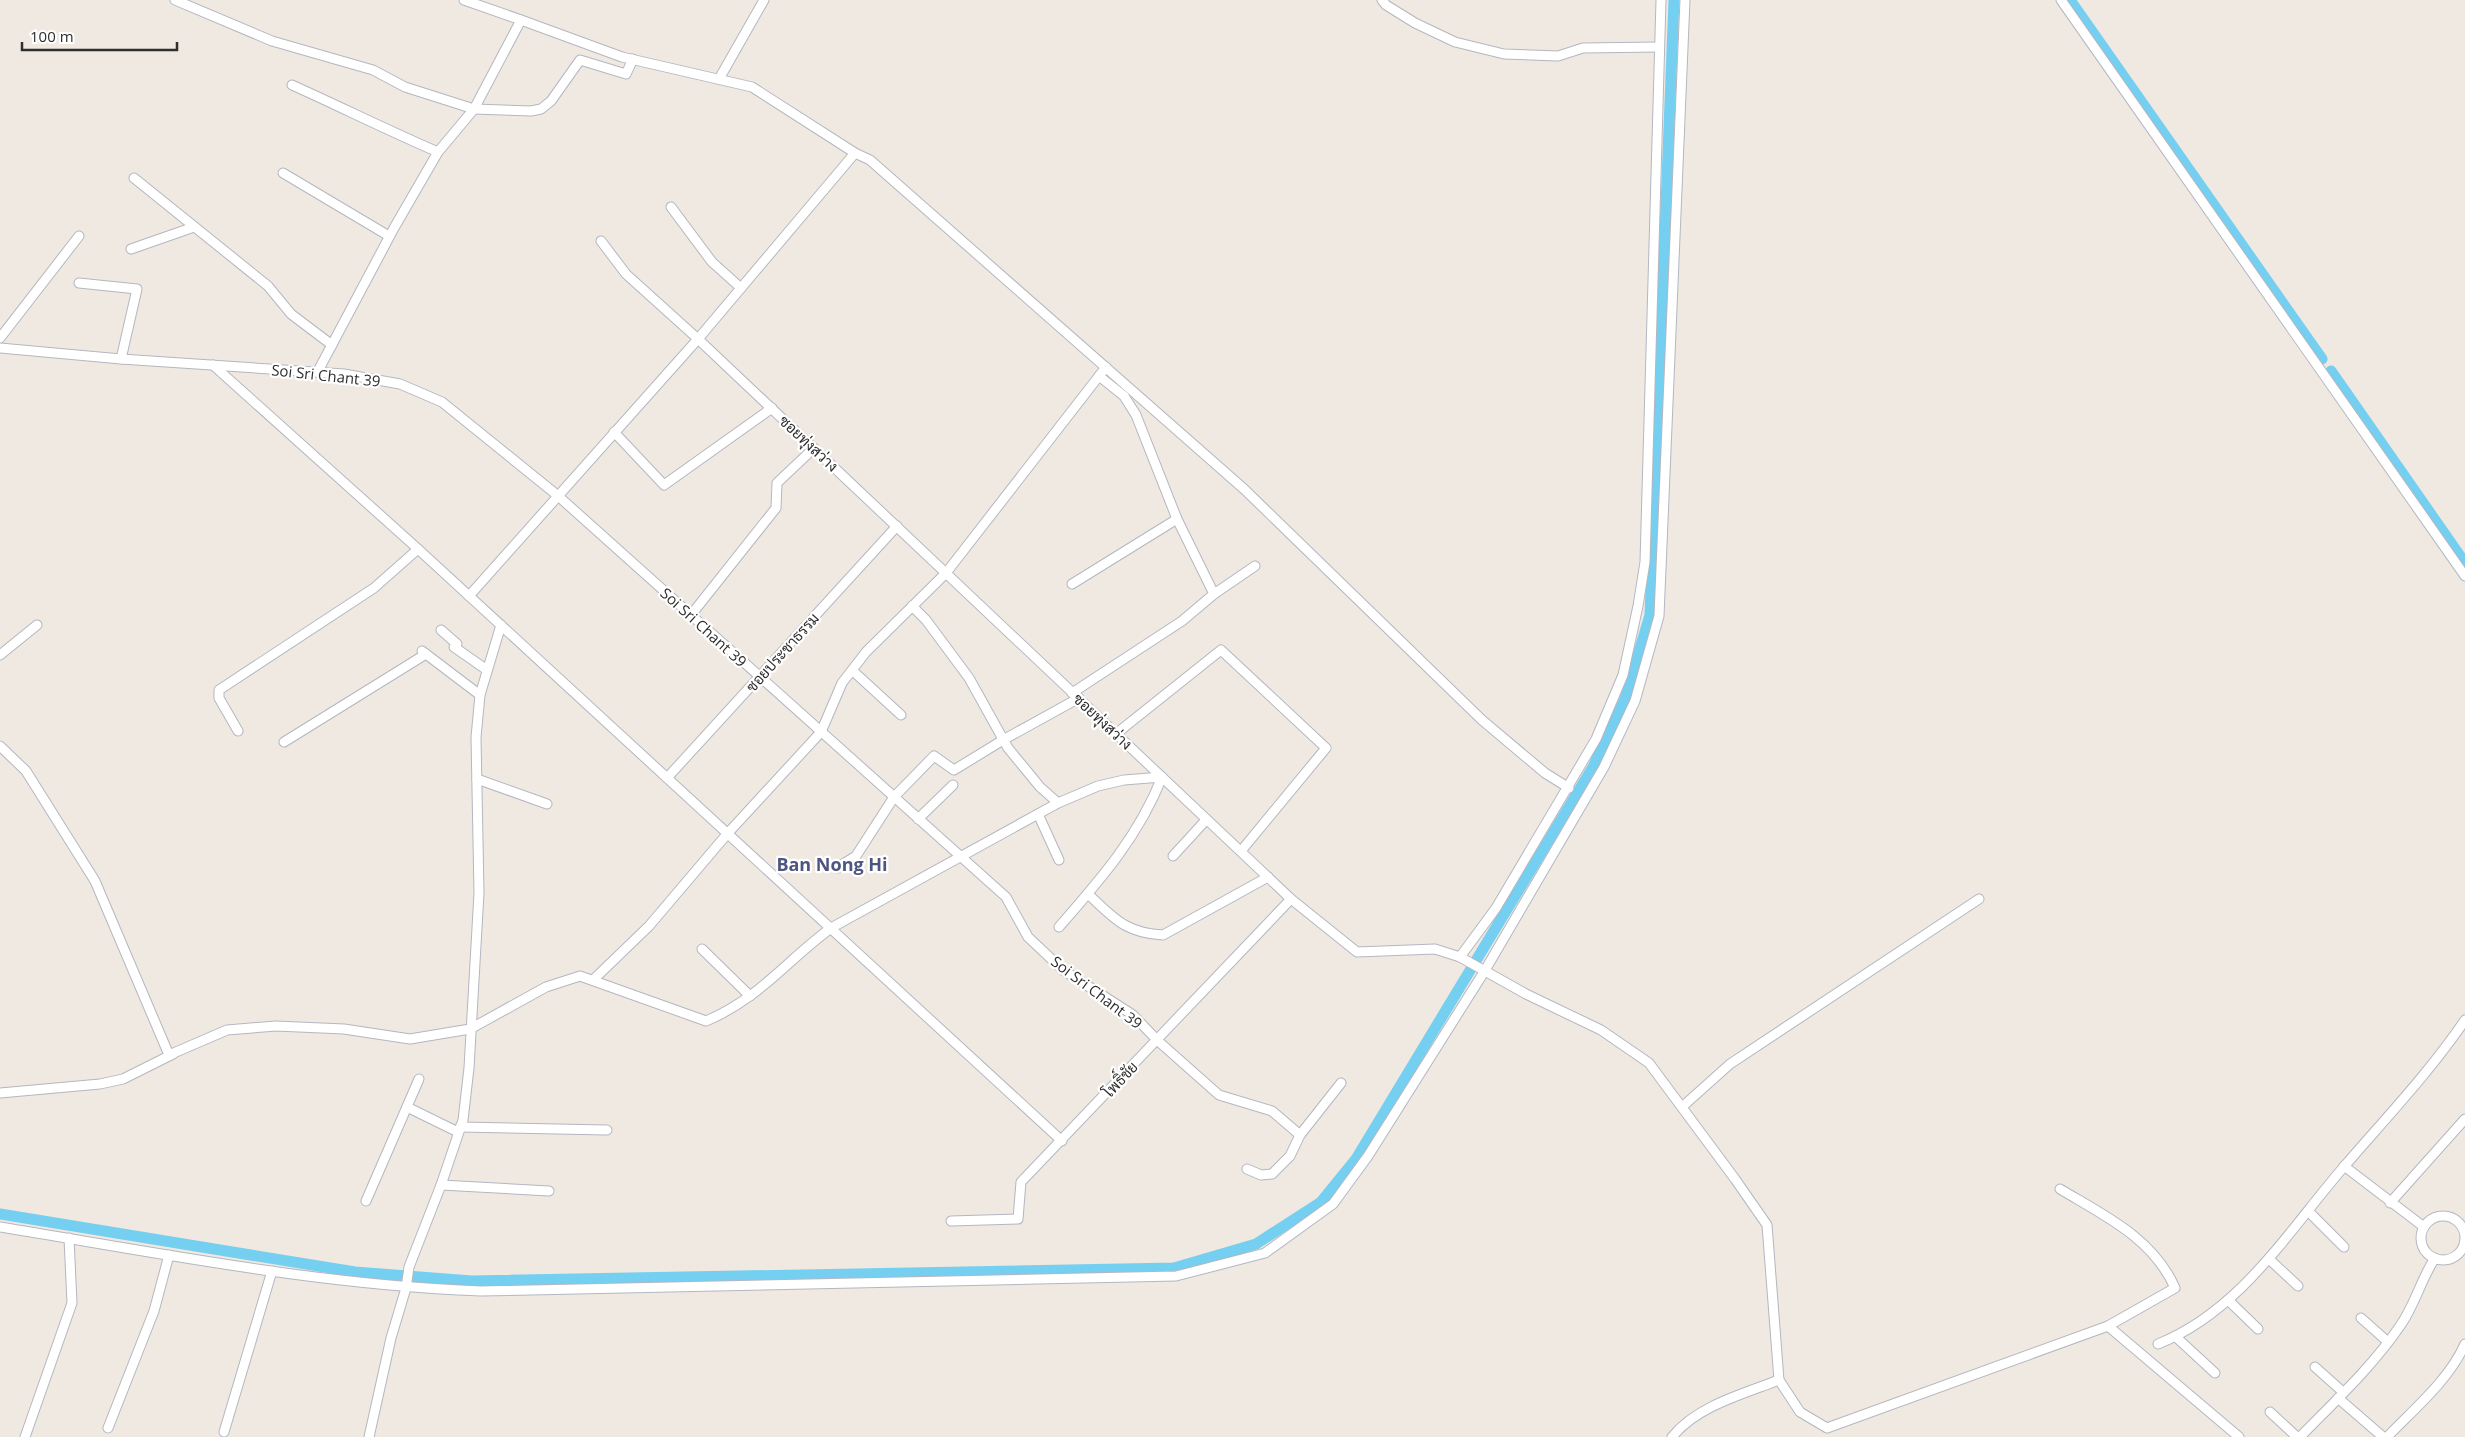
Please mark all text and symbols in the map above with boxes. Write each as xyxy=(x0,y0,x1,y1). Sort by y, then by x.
scale bar xyxy=(22,20,178,52)
text: 100 m xyxy=(30,26,74,46)
street label: Soi Sri Chant 39 xyxy=(270,359,382,391)
street label: ซอยทุ่งสว่าง xyxy=(774,411,843,477)
street label: Soi Sri Chant 39 xyxy=(657,583,751,671)
street label: ซอยประชาธรรม xyxy=(741,608,823,696)
street label: ซอยทุ่งสว่าง xyxy=(1068,689,1137,755)
district label: Ban Nong Hi xyxy=(776,852,888,876)
street label: Soi Sri Chant 39 xyxy=(1047,951,1147,1033)
street label: โพธิ์ชัย xyxy=(1094,1054,1142,1102)

